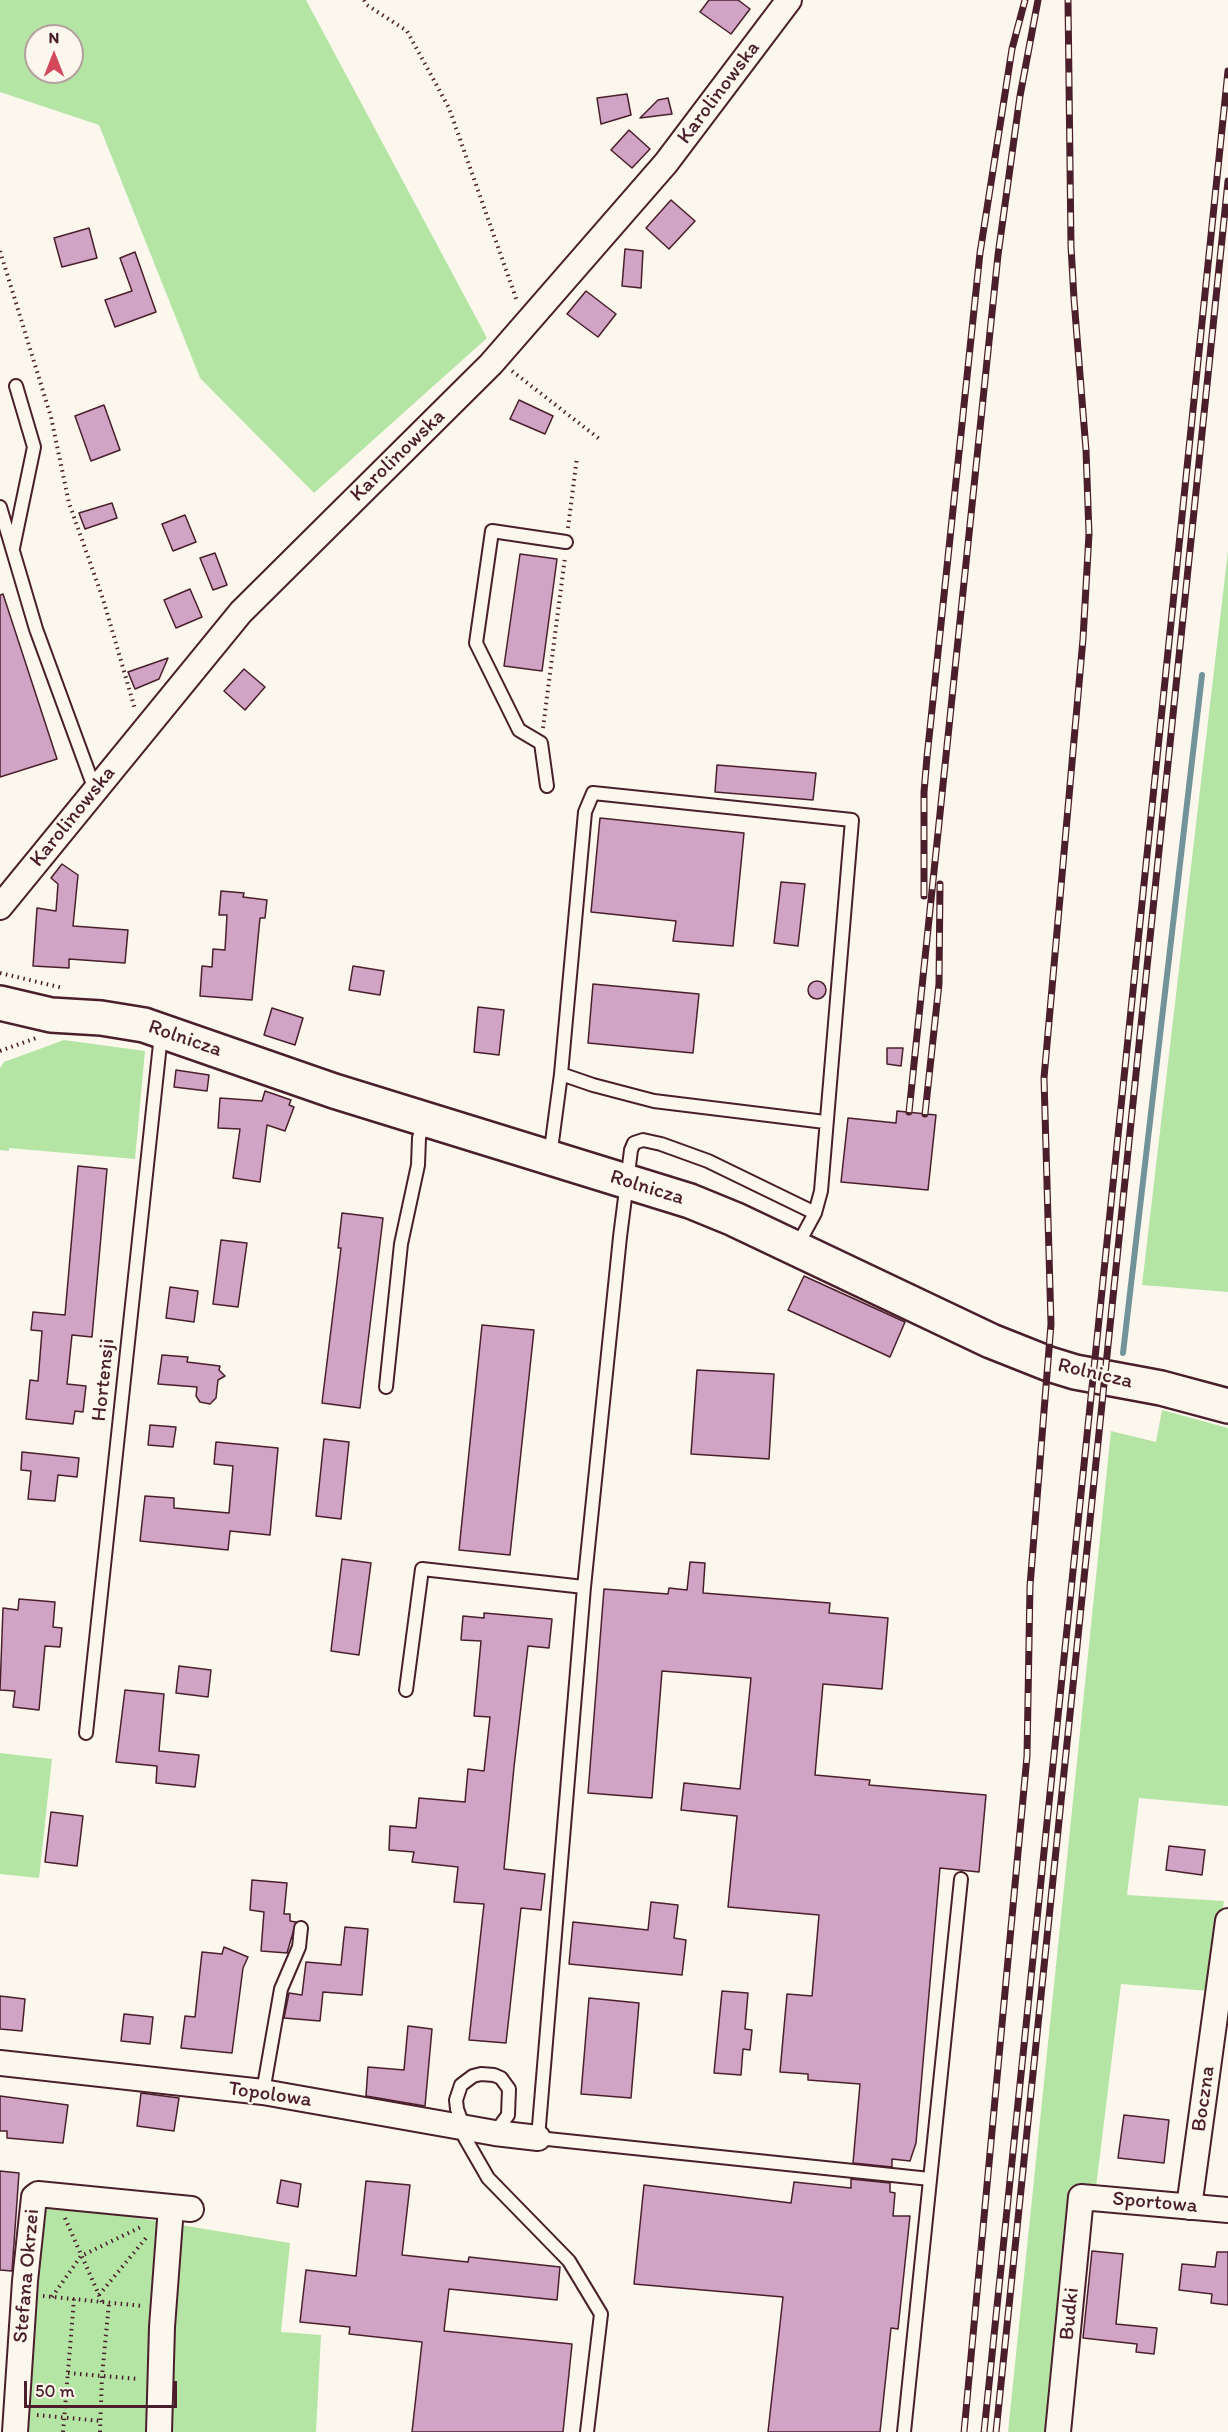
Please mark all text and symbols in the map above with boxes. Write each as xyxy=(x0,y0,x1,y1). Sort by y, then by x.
north arrow xyxy=(24,24,84,84)
text: N xyxy=(49,28,59,47)
street label: Karolinowska xyxy=(672,37,766,149)
street label: Karolinowska xyxy=(345,405,451,507)
street label: Karolinowska xyxy=(25,762,121,872)
street label: Rolnicza xyxy=(145,1015,225,1063)
street label: Rolnicza xyxy=(607,1165,687,1211)
street label: Hortensji xyxy=(87,1337,121,1423)
street label: Rolnicza xyxy=(1055,1353,1135,1395)
street label: Boczna xyxy=(1187,2065,1221,2133)
street label: Topolowa xyxy=(227,2077,313,2113)
street label: Sportowa xyxy=(1111,2187,1199,2219)
street label: Stefana Okrzei xyxy=(9,2208,45,2344)
street label: Budki xyxy=(1055,2286,1085,2342)
scale bar xyxy=(27,2369,180,2407)
text: 50 m xyxy=(35,2380,75,2402)

